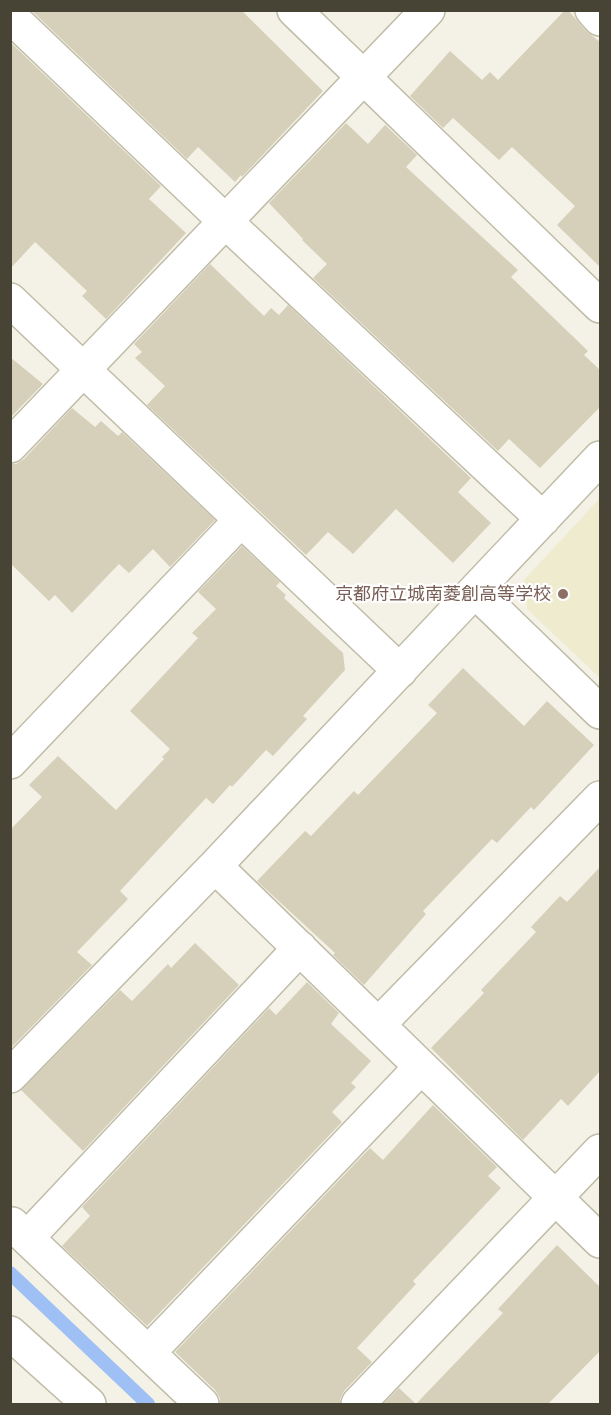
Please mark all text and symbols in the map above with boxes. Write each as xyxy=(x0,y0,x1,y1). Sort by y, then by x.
place label: 京都府立城南菱創高等学校 xyxy=(335,583,551,605)
marker: 京都府立城南菱創高等学校 xyxy=(556,587,570,601)

